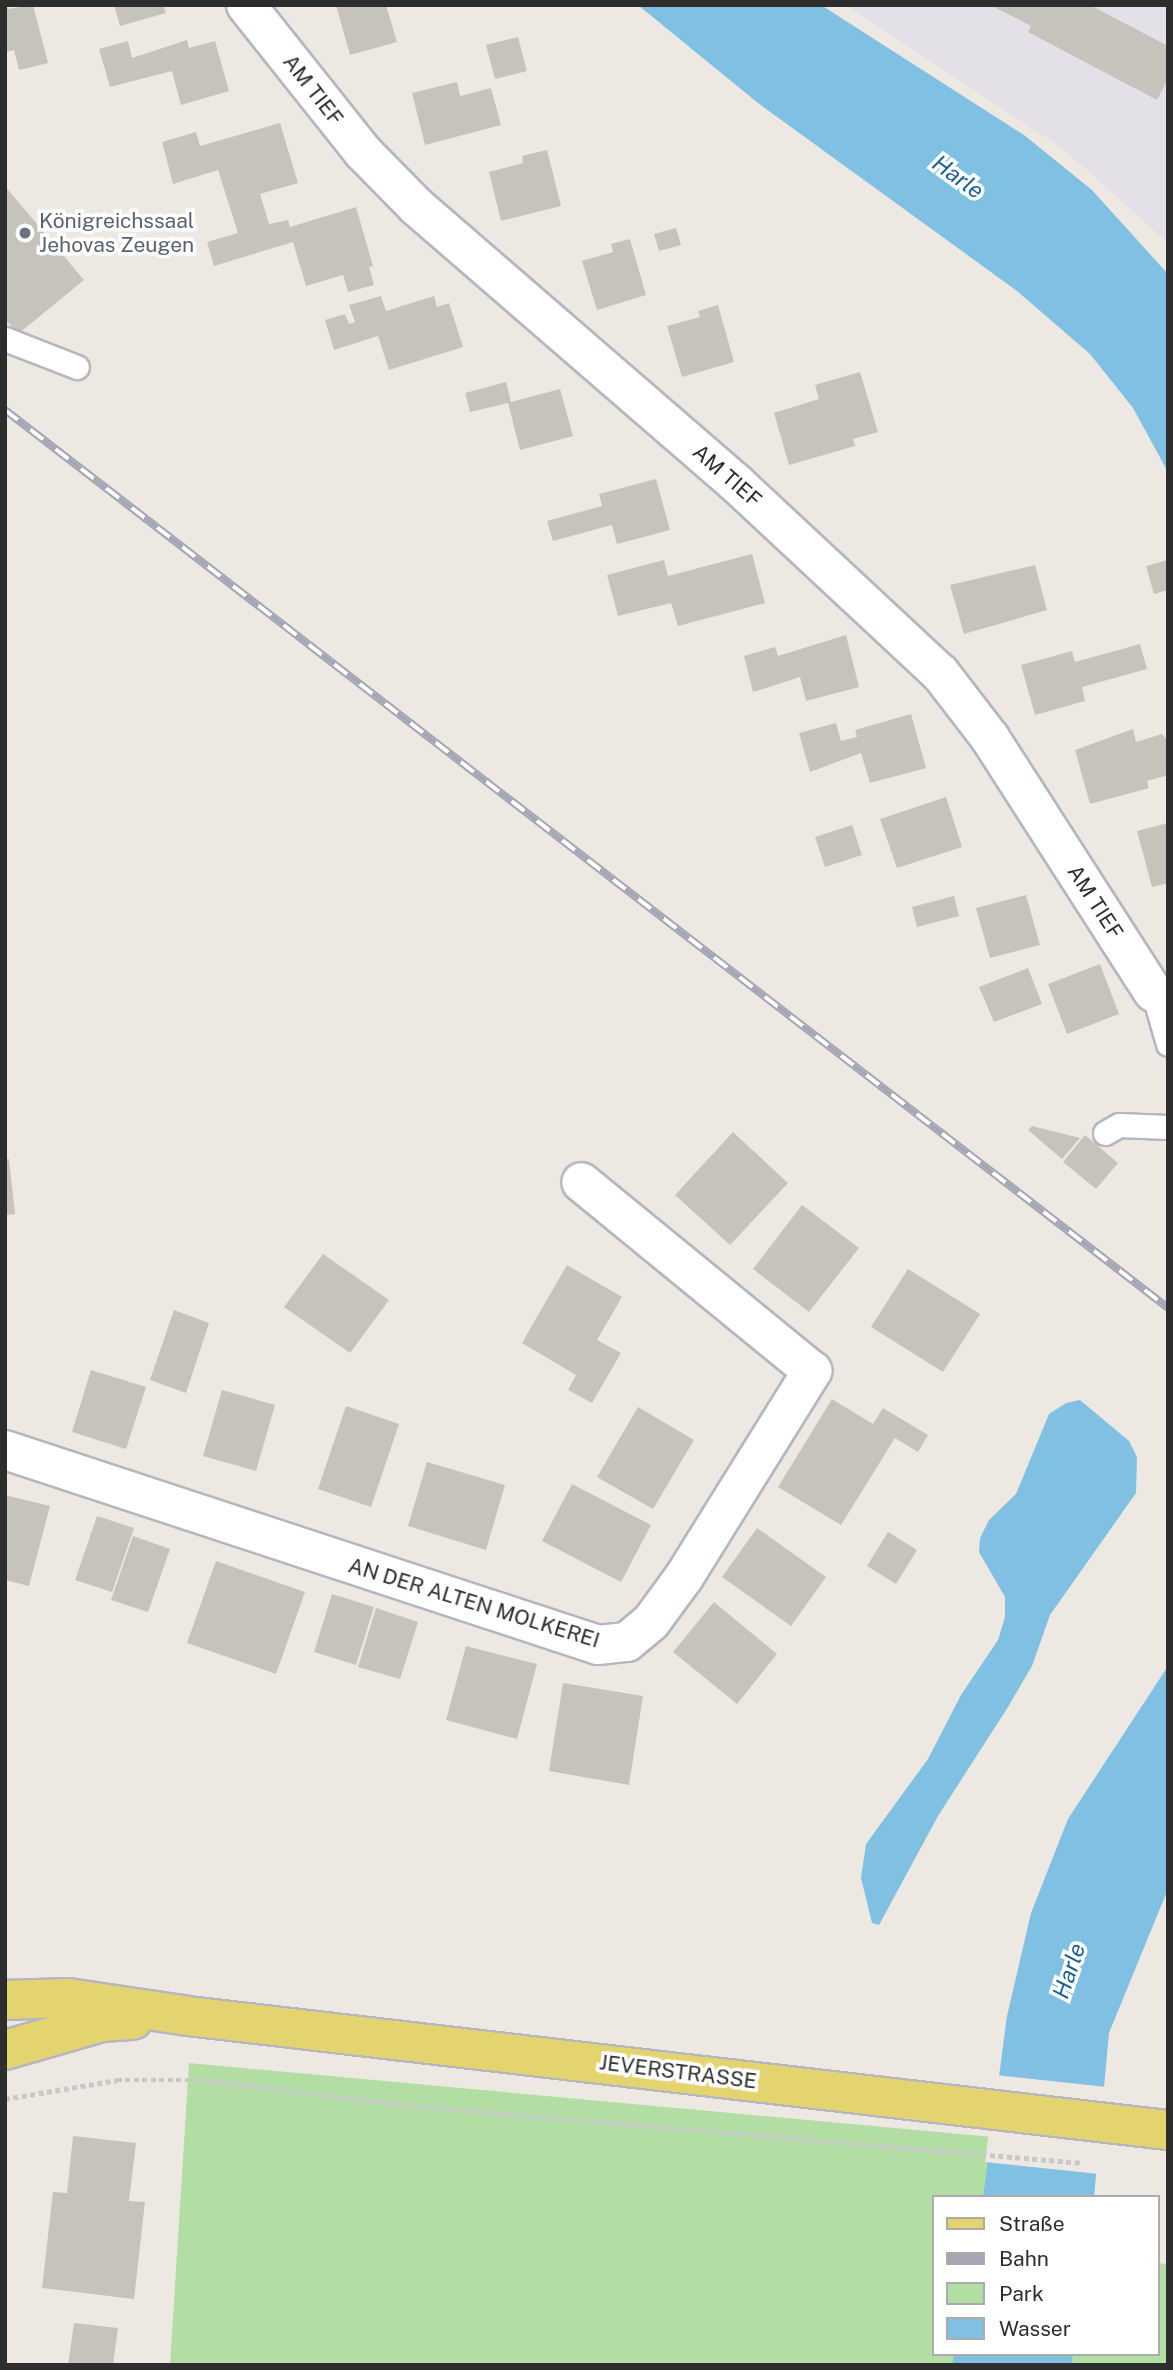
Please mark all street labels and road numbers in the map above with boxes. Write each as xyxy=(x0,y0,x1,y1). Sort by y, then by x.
street label: AM TIEF xyxy=(278,50,348,130)
street label: AM TIEF xyxy=(688,439,766,513)
street label: AM TIEF xyxy=(1062,860,1128,944)
street label: AN DER ALTEN MOLKEREI xyxy=(345,1553,603,1653)
street label: JEVERSTRASSE xyxy=(598,2050,758,2094)

